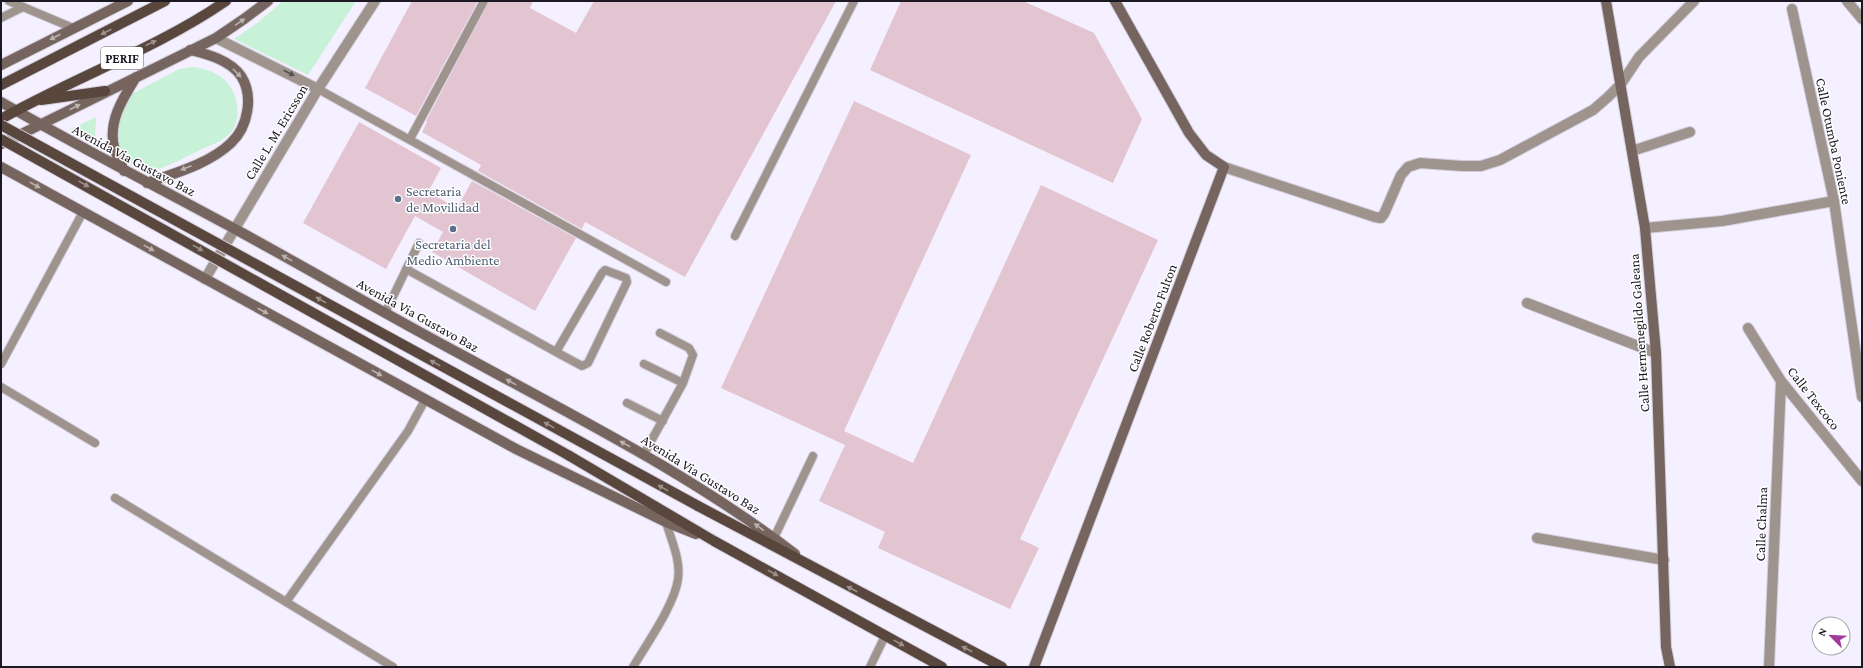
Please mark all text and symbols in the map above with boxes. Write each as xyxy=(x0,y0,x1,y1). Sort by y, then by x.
one-way arrow xyxy=(234,19,246,26)
one-way arrow xyxy=(100,28,111,35)
one-way arrow xyxy=(49,34,61,40)
one-way arrow xyxy=(145,40,157,46)
road number: PERIF xyxy=(101,47,143,69)
one-way arrow xyxy=(232,68,241,78)
one-way arrow xyxy=(284,70,295,76)
street label: Calle Otumba Poniente xyxy=(1813,76,1855,206)
street label: Calle L. M. Ericsson xyxy=(241,81,311,183)
one-way arrow xyxy=(69,104,80,110)
street label: Avenida Via Gustavo Baz xyxy=(70,121,198,199)
one-way arrow xyxy=(180,166,192,172)
one-way arrow xyxy=(78,181,90,188)
one-way arrow xyxy=(29,182,41,189)
place label: Secretaria de Movilidad xyxy=(406,183,480,215)
marker: Secretaria de Movilidad xyxy=(393,194,403,204)
marker: Secretaria del Medio Ambiente xyxy=(448,224,458,234)
place label: Secretaria del Medio Ambiente xyxy=(407,236,499,268)
one-way arrow xyxy=(192,244,204,251)
one-way arrow xyxy=(143,245,155,252)
street label: Calle Hermenegildo Galeana xyxy=(1625,253,1653,413)
one-way arrow xyxy=(281,255,292,262)
street label: Calle Roberto Fulton xyxy=(1124,261,1180,374)
street label: Avenida Via Gustavo Baz xyxy=(354,275,482,355)
one-way arrow xyxy=(315,297,327,304)
one-way arrow xyxy=(257,307,269,314)
one-way arrow xyxy=(430,359,441,366)
street label: Calle Texcoco xyxy=(1784,363,1844,433)
one-way arrow xyxy=(371,370,383,376)
one-way arrow xyxy=(505,378,517,385)
one-way arrow xyxy=(544,422,555,428)
street label: Avenida Via Gustavo Baz xyxy=(639,431,763,517)
one-way arrow xyxy=(619,440,631,447)
one-way arrow xyxy=(658,484,669,491)
street label: Calle Chalma xyxy=(1752,486,1770,561)
one-way arrow xyxy=(754,523,764,531)
one-way arrow xyxy=(767,570,779,577)
one-way arrow xyxy=(847,585,858,592)
north arrow xyxy=(1811,616,1851,656)
text: N xyxy=(1815,626,1829,638)
one-way arrow xyxy=(893,640,905,647)
one-way arrow xyxy=(962,646,973,652)

